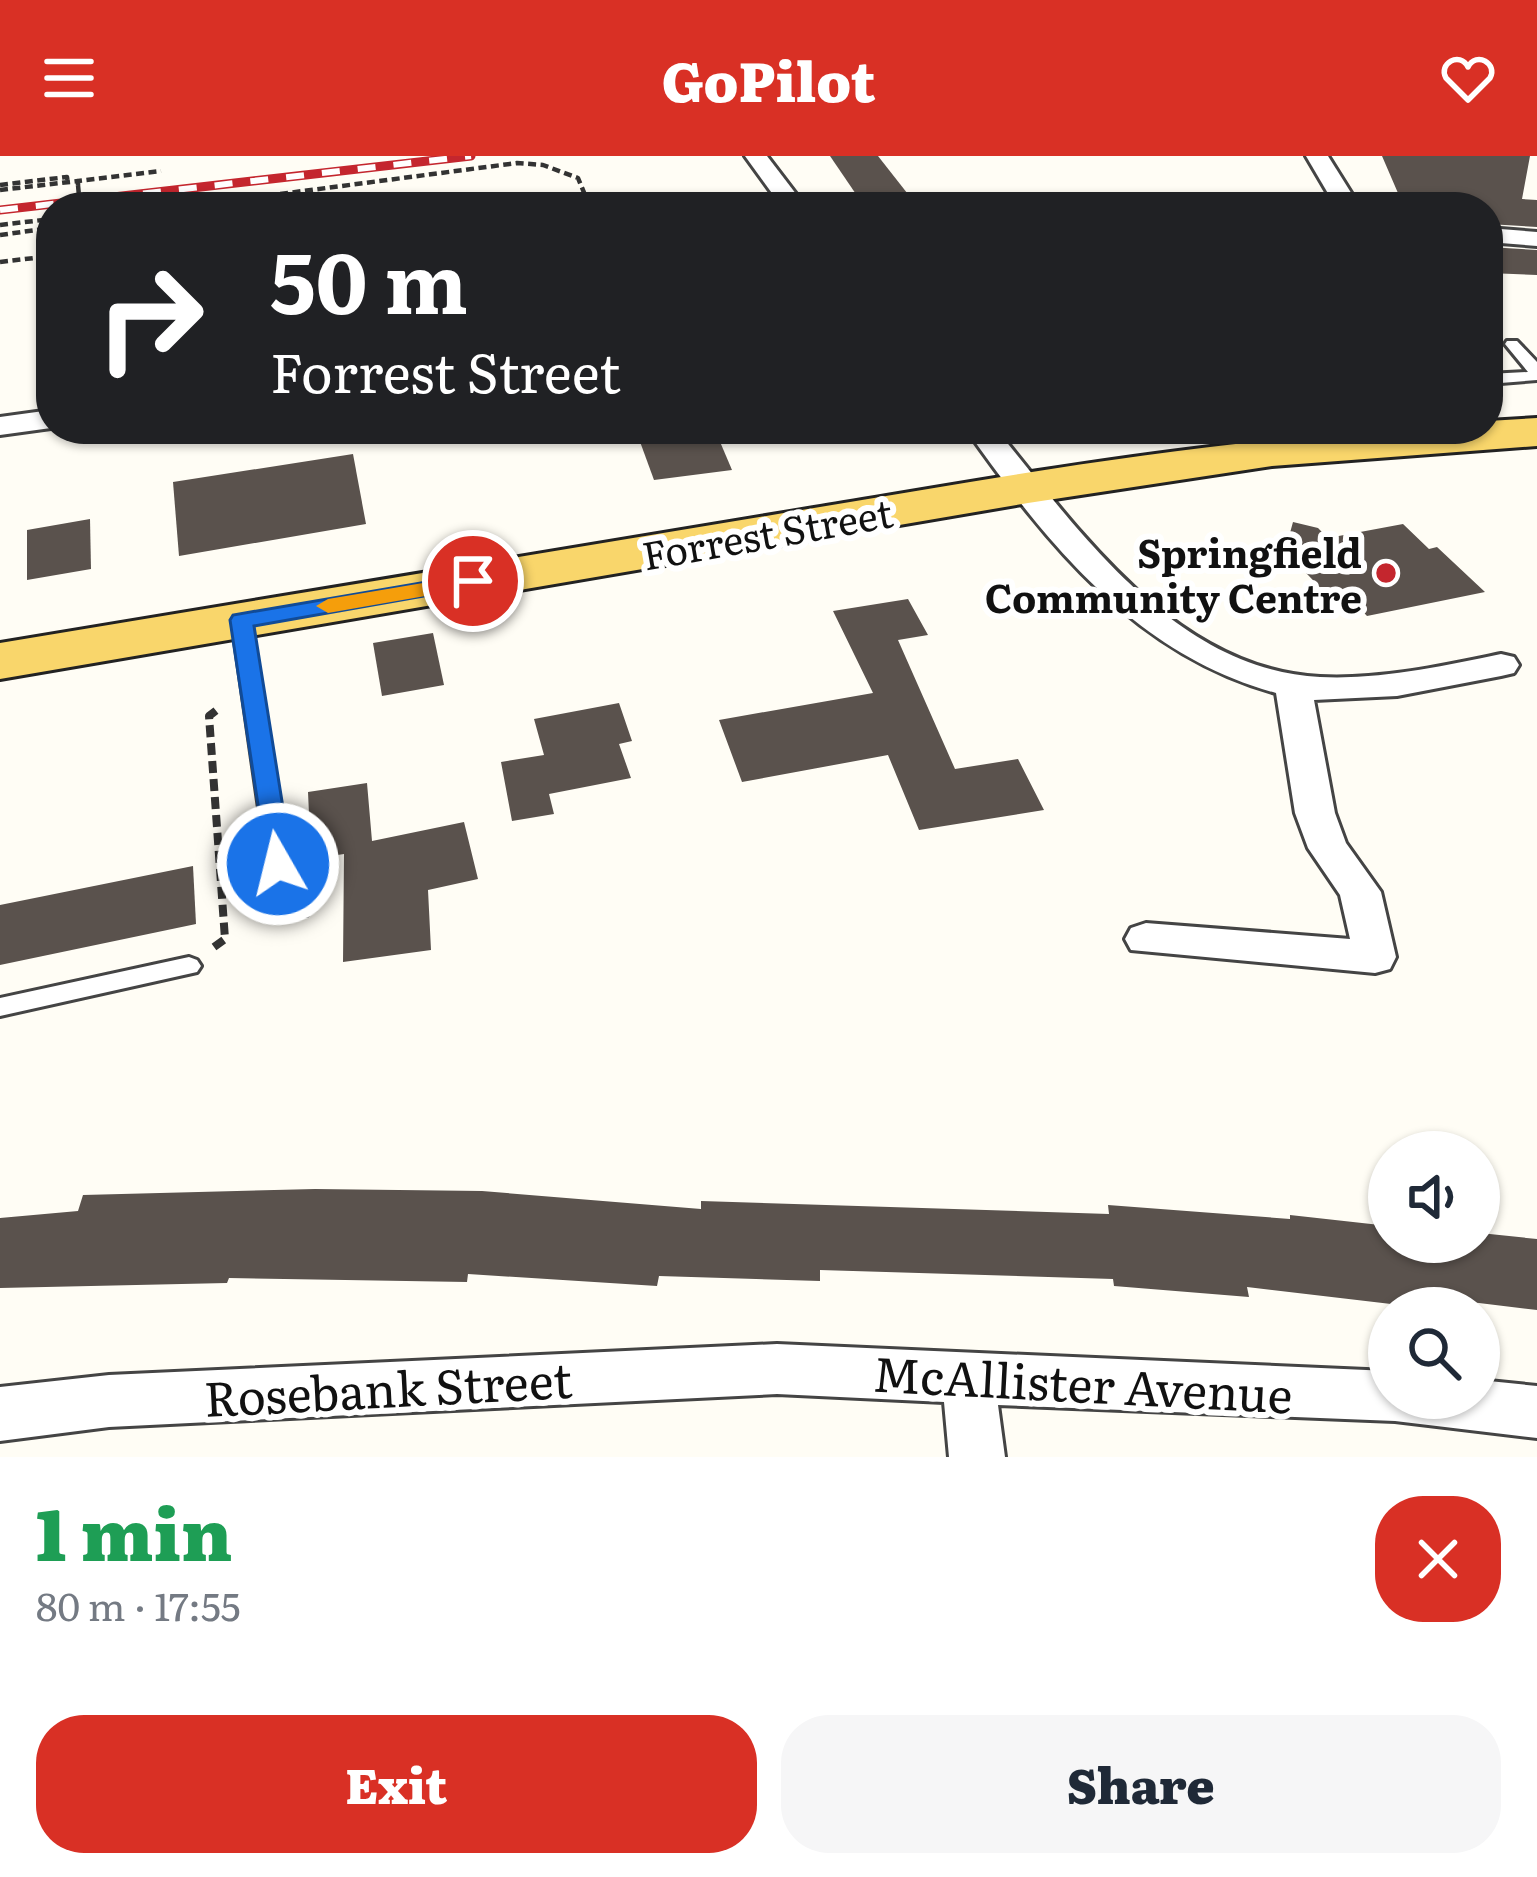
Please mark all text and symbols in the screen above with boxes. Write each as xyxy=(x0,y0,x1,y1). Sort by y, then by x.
text: GoPilot xyxy=(662,38,875,119)
icon: menu xyxy=(36,45,102,111)
icon: heart xyxy=(1435,45,1501,111)
text: 50 m xyxy=(270,215,468,340)
icon: right xyxy=(72,240,228,396)
text: Forrest Street xyxy=(270,329,621,410)
street label: Forrest Street xyxy=(637,481,897,583)
place label: Springfield Community Centre xyxy=(985,522,1362,625)
pin xyxy=(422,530,524,632)
icon: arrive xyxy=(440,548,506,614)
marker: Springfield Community Centre xyxy=(1373,560,1399,586)
position arrow xyxy=(215,801,341,927)
map controls xyxy=(1368,1131,1500,1419)
button: sound xyxy=(1368,1131,1500,1263)
button: search xyxy=(1368,1287,1500,1419)
street label: McAllister Avenue xyxy=(871,1336,1295,1428)
street label: Rosebank Street xyxy=(202,1342,574,1432)
text: 1 min xyxy=(36,1476,232,1583)
button: close xyxy=(1375,1496,1501,1622)
text: 80 m · 17:55 xyxy=(36,1575,241,1633)
button: Exit xyxy=(36,1715,757,1853)
button: Share xyxy=(781,1715,1501,1853)

